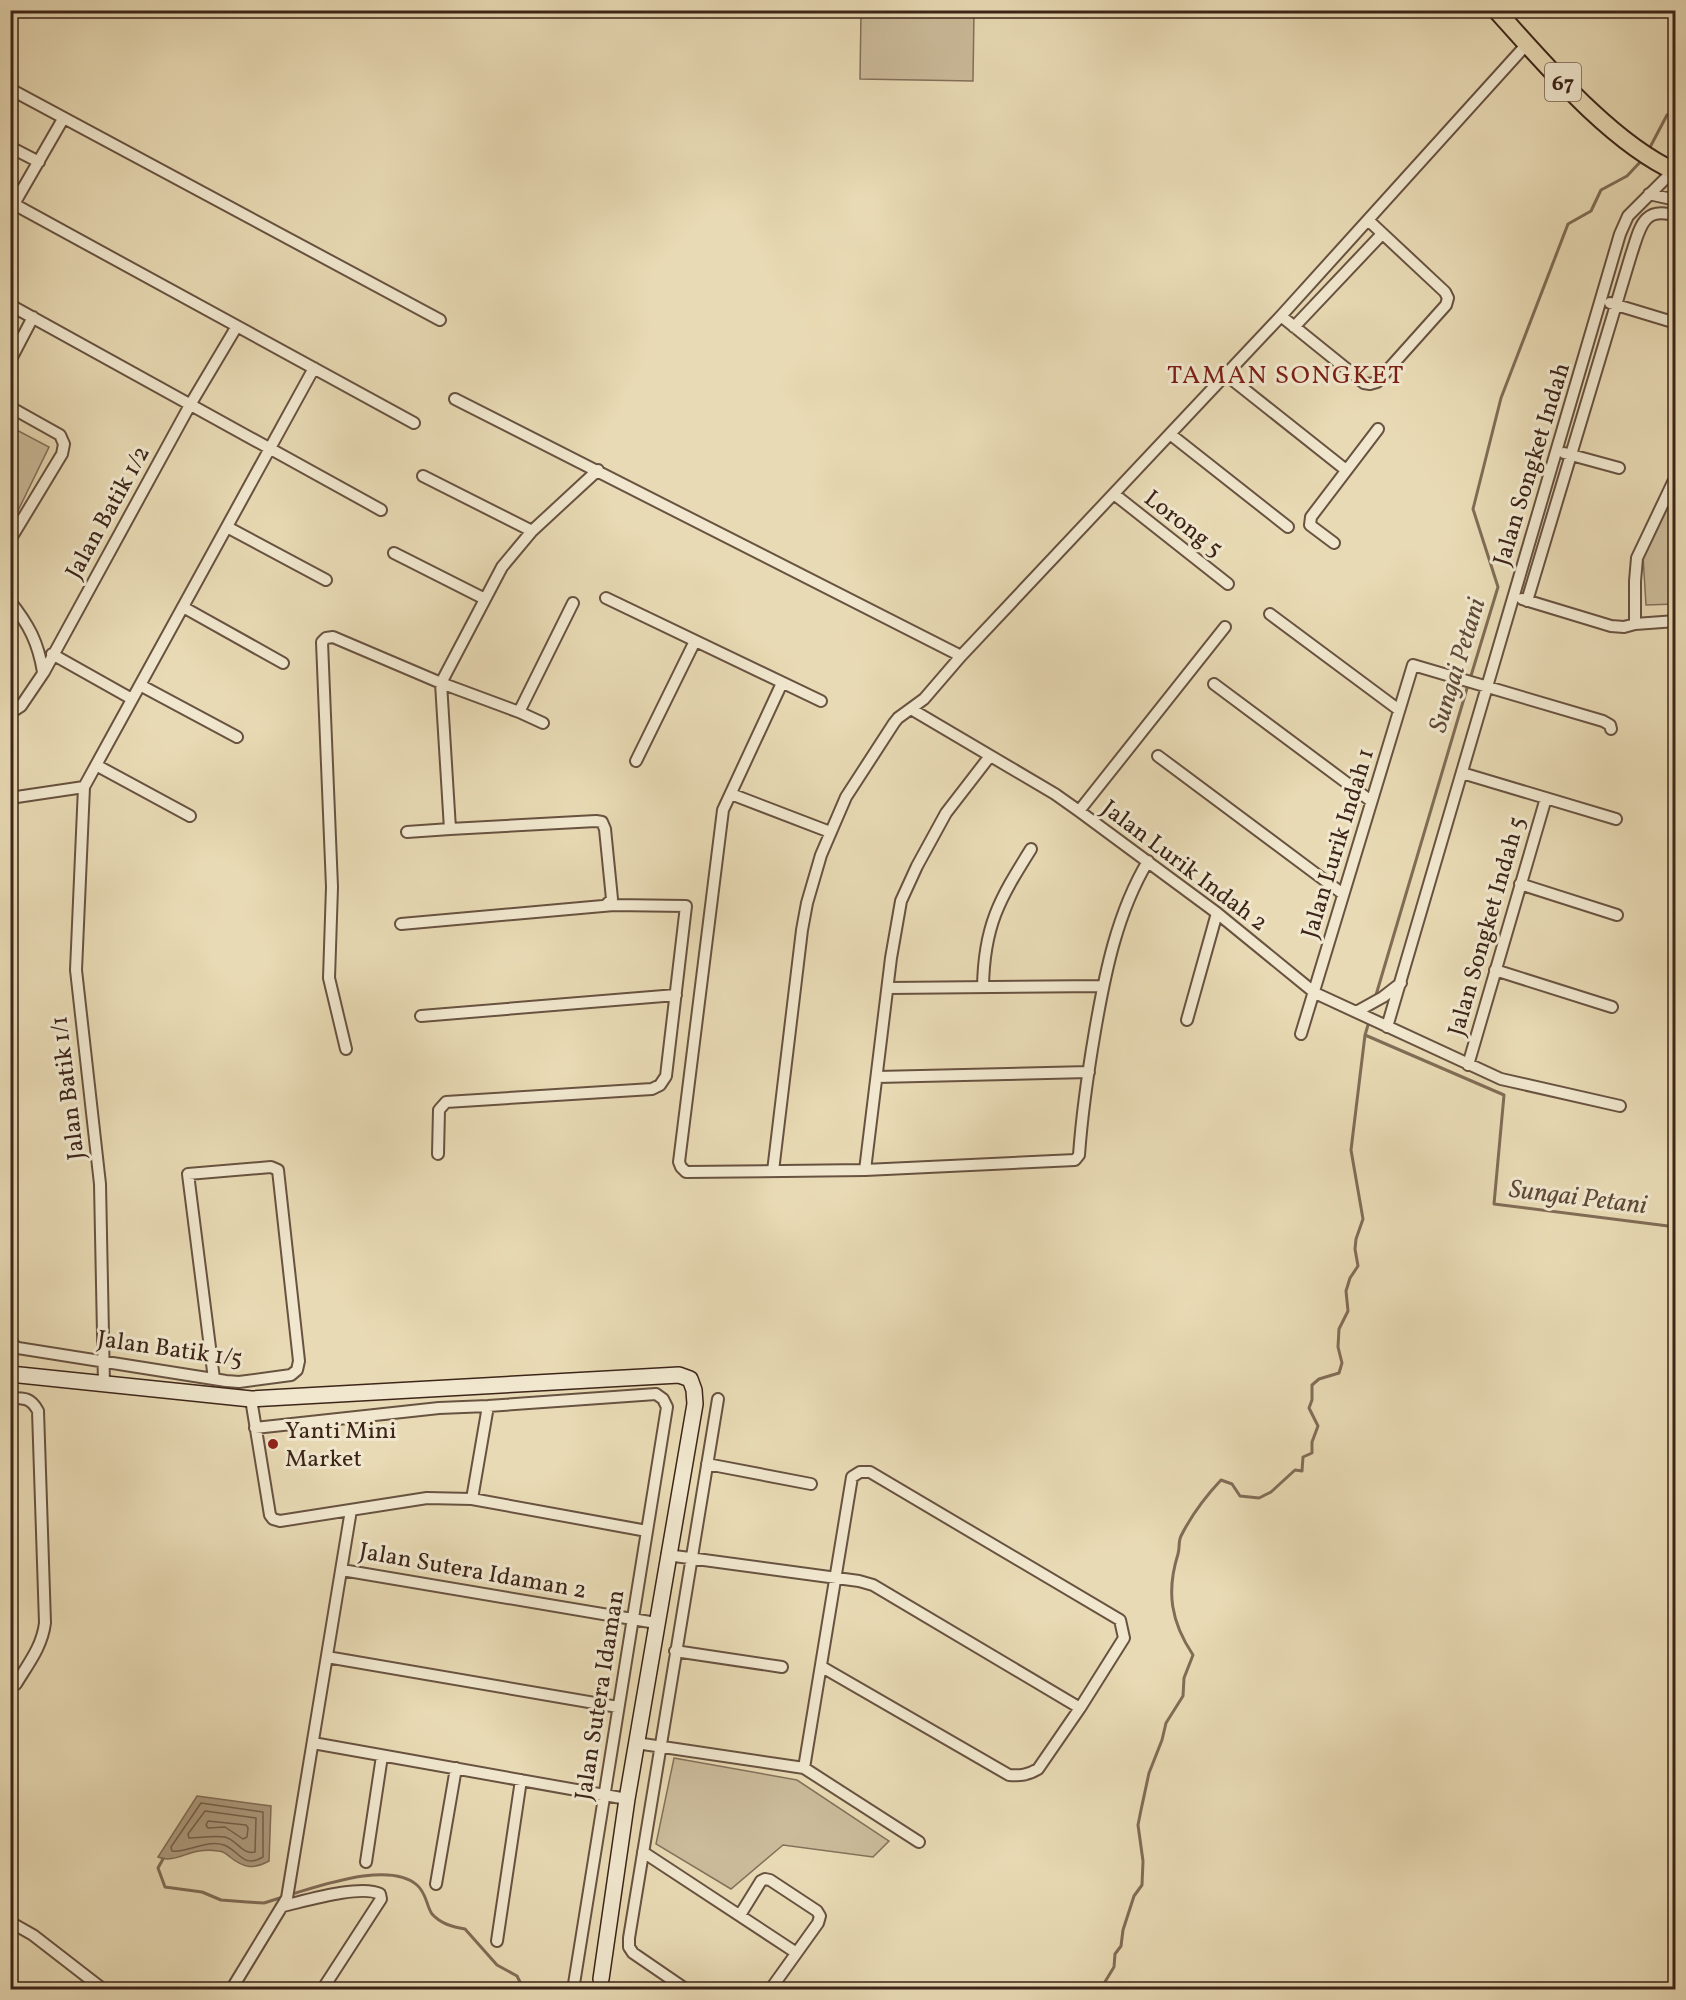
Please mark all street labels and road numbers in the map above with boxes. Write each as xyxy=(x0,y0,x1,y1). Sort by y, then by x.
road number: 67 xyxy=(1545,63,1581,101)
street label: Jalan Songket Indah xyxy=(1486,359,1580,570)
street label: Jalan Batik 1/2 xyxy=(58,440,159,586)
street label: Lorong 5 xyxy=(1136,483,1229,566)
street label: Jalan Lurik Indah 1 xyxy=(1294,744,1384,943)
street label: Jalan Lurik Indah 2 xyxy=(1093,793,1274,941)
street label: Jalan Songket Indah 5 xyxy=(1440,813,1536,1040)
street label: Jalan Batik 1/1 xyxy=(43,1014,95,1162)
street label: Jalan Batik 1/5 xyxy=(95,1323,245,1377)
street label: Jalan Sutera Idaman 2 xyxy=(356,1535,589,1609)
street label: Jalan Sutera Idaman xyxy=(568,1588,634,1803)

